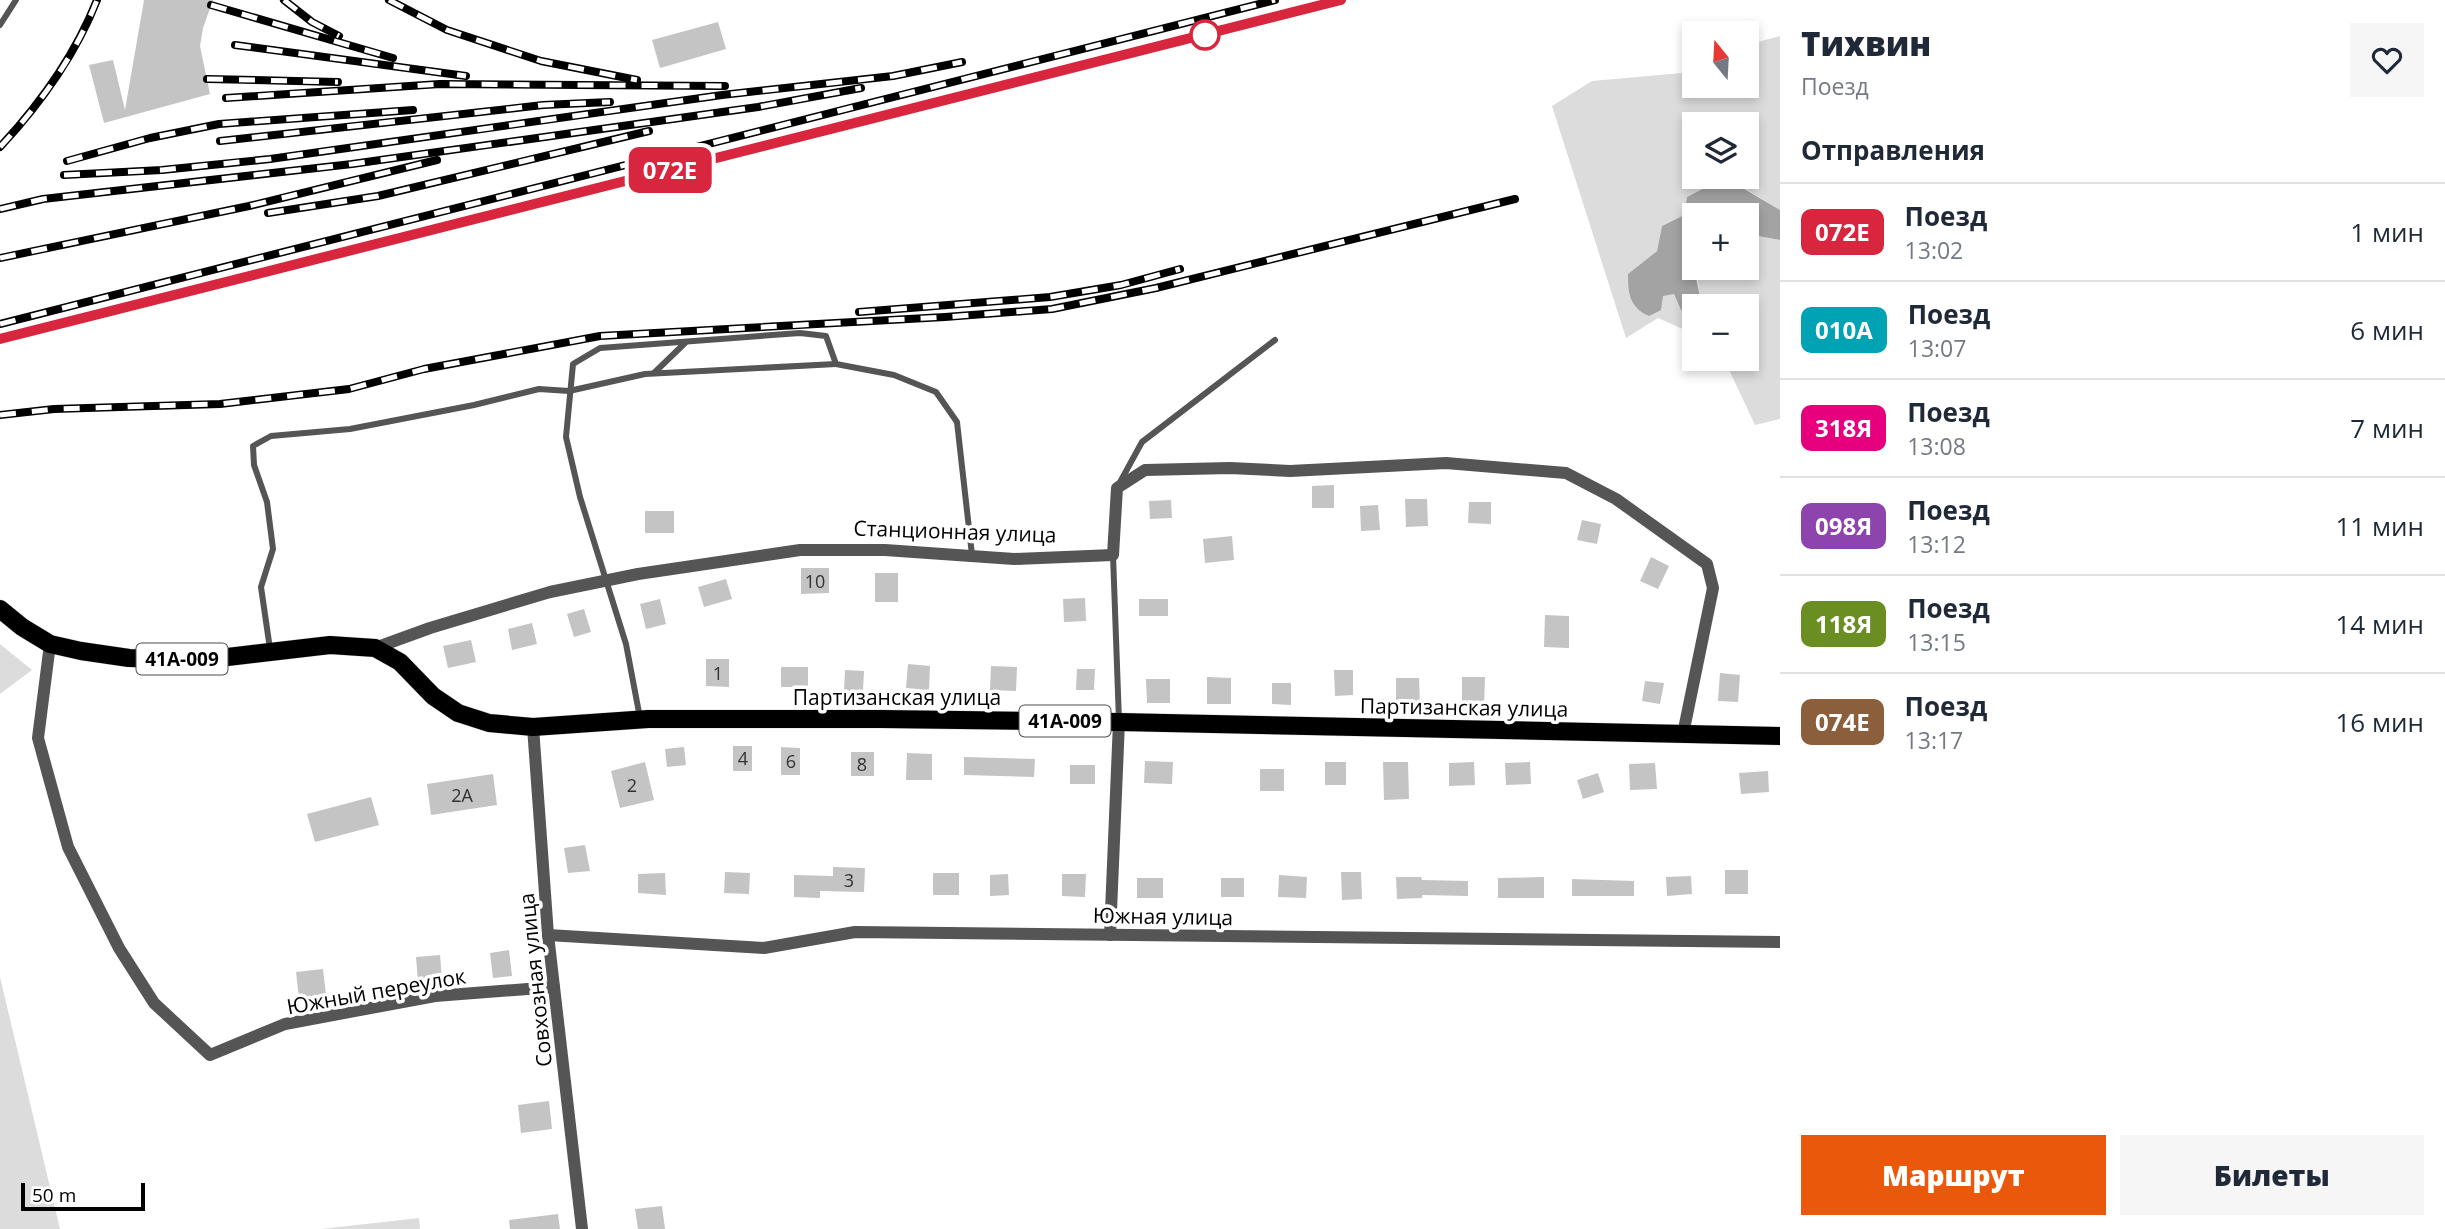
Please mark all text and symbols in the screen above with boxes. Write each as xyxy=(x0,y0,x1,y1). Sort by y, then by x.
unlabelled marker xyxy=(1190,20,1220,50)
north arrow xyxy=(1682,21,1759,98)
map controls xyxy=(1682,21,1759,371)
text: Тихвин xyxy=(1801,21,1931,66)
button: heart xyxy=(2350,23,2424,97)
text: Поезд xyxy=(1801,70,1869,102)
button: layers xyxy=(1682,112,1759,189)
text: Отправления xyxy=(1801,132,1985,168)
line badge: 072Е xyxy=(621,147,719,193)
text: 072Е xyxy=(643,153,697,186)
text: Поезд xyxy=(1905,198,1987,234)
button: + xyxy=(1682,203,1759,280)
text: 1 мин xyxy=(2350,214,2424,250)
text: 072Е xyxy=(1815,215,1870,248)
text: 13:02 xyxy=(1905,234,1963,266)
button: − xyxy=(1682,294,1759,371)
text: Поезд xyxy=(1908,296,1990,332)
text: 6 мин xyxy=(2350,312,2424,348)
text: 010А xyxy=(1815,313,1873,346)
text: 13:07 xyxy=(1908,332,1966,364)
text: Поезд xyxy=(1907,394,1990,430)
text: 7 мин xyxy=(2350,410,2424,446)
text: 318Я xyxy=(1815,411,1872,444)
text: 13:08 xyxy=(1907,430,1966,462)
text: Поезд xyxy=(1907,492,1990,528)
text: 11 мин xyxy=(2335,508,2424,544)
text: 098Я xyxy=(1815,509,1872,542)
street label: Станционная улица xyxy=(853,513,1057,549)
text: 13:12 xyxy=(1907,528,1966,560)
house number: 10 xyxy=(805,569,825,593)
text: Поезд xyxy=(1907,590,1990,626)
text: 14 мин xyxy=(2335,606,2424,642)
text: 118Я xyxy=(1815,607,1872,640)
text: 13:15 xyxy=(1907,626,1966,658)
road number: 41А-009 xyxy=(136,644,228,674)
house number: 1 xyxy=(713,661,723,685)
street label: Партизанская улица xyxy=(793,683,1001,711)
text: Поезд xyxy=(1905,688,1987,724)
street label: Партизанская улица xyxy=(1360,691,1568,723)
text: 16 мин xyxy=(2335,704,2424,740)
text: 074Е xyxy=(1815,705,1870,738)
road number: 41А-009 xyxy=(1020,706,1110,736)
text: 13:17 xyxy=(1905,724,1963,756)
house number: 4 xyxy=(738,746,748,770)
house number: 6 xyxy=(786,749,796,773)
house number: 8 xyxy=(857,752,867,776)
house number: 2 xyxy=(627,773,637,797)
house number: 2А xyxy=(451,783,473,807)
house number: 3 xyxy=(844,868,854,892)
street label: Совхозная улица xyxy=(512,892,558,1068)
street label: Южная улица xyxy=(1093,901,1233,931)
street label: Южный переулок xyxy=(284,961,468,1021)
button: Маршрут xyxy=(1801,1135,2106,1215)
button: Билеты xyxy=(2120,1135,2424,1215)
scale bar xyxy=(21,1180,145,1212)
text: 50 m xyxy=(32,1182,76,1208)

